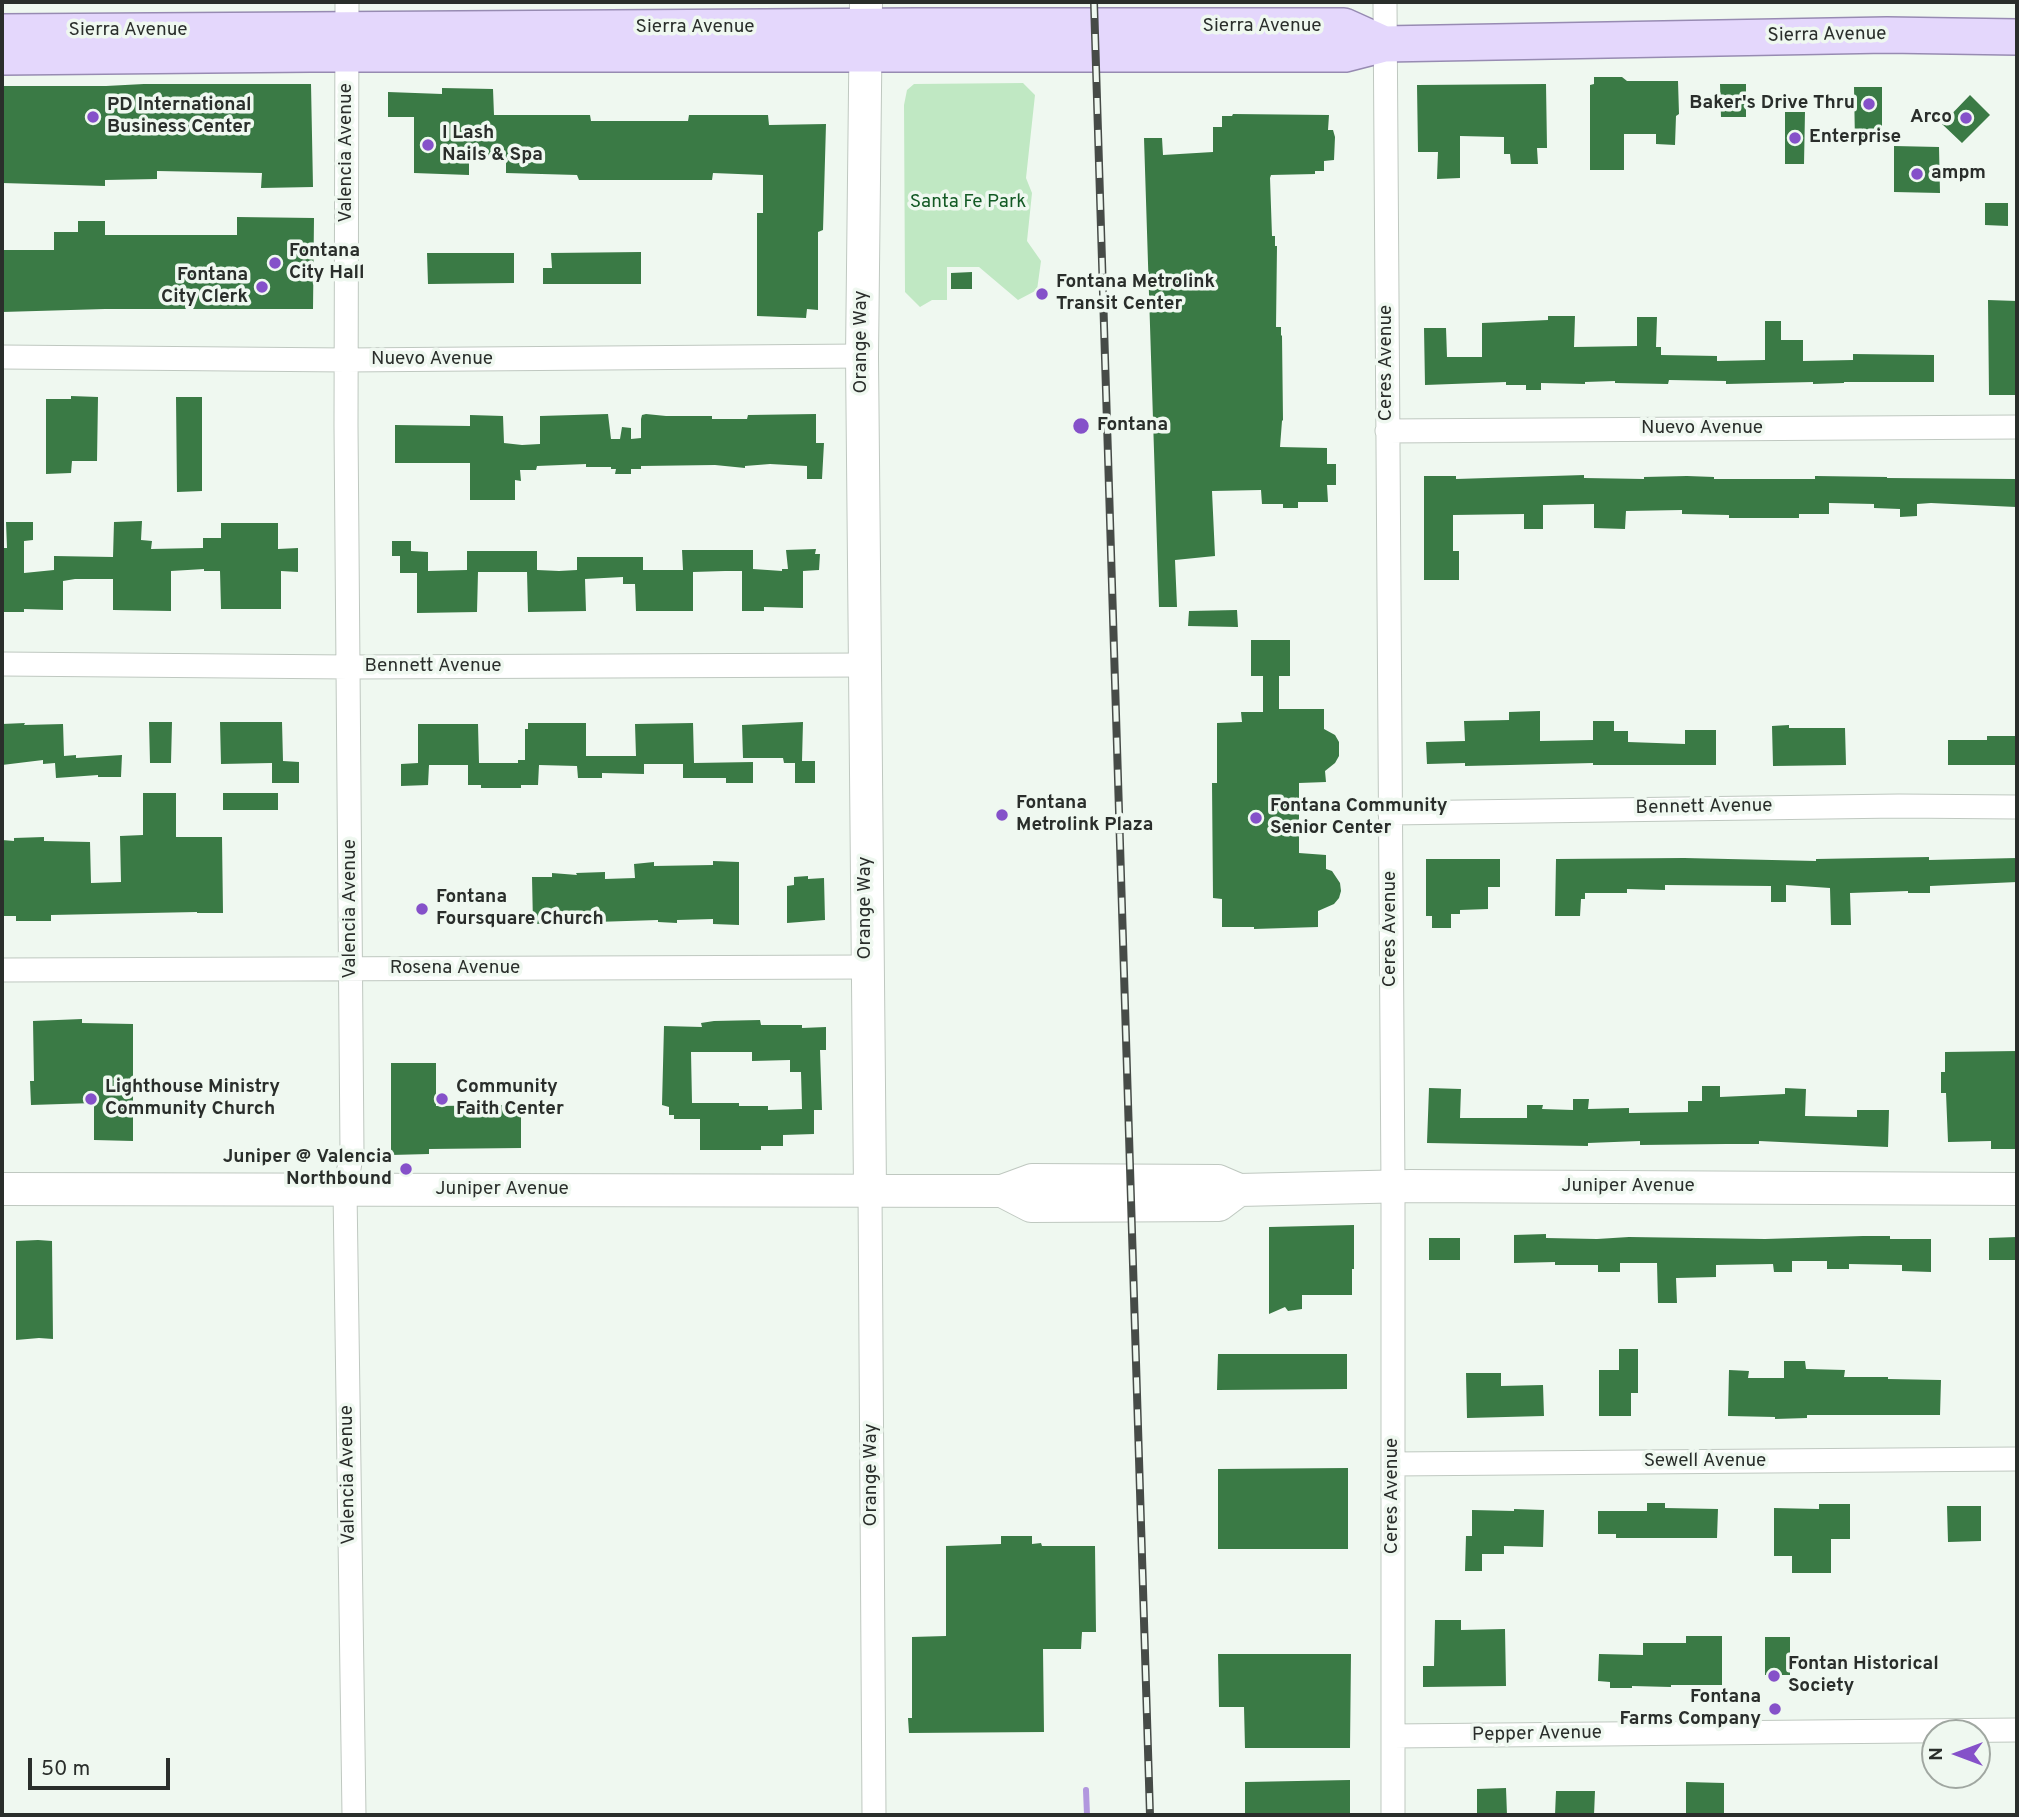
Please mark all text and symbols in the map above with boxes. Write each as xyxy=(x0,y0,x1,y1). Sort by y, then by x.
street label: Sierra Avenue xyxy=(1203,16,1321,38)
street label: Sierra Avenue xyxy=(636,17,754,39)
street label: Sierra Avenue xyxy=(69,20,187,42)
street label: Sierra Avenue xyxy=(1767,24,1887,48)
street label: Valencia Avenue xyxy=(336,83,358,223)
place label: Baker's Drive Thru xyxy=(1689,93,1855,115)
place label: PD International Business Center xyxy=(107,95,252,139)
marker: Baker's Drive Thru xyxy=(1861,96,1877,112)
place label: Arco xyxy=(1910,107,1952,129)
marker: PD International Business Center xyxy=(85,109,101,125)
marker: Arco xyxy=(1958,110,1974,126)
place label: I Lash Nails & Spa xyxy=(442,123,543,167)
place label: Enterprise xyxy=(1809,127,1901,149)
marker: Enterprise xyxy=(1787,130,1803,146)
marker: I Lash Nails & Spa xyxy=(420,137,436,153)
place label: ampm xyxy=(1931,163,1986,185)
marker: ampm xyxy=(1909,166,1925,182)
park label: Santa Fe Park xyxy=(910,192,1026,214)
place label: Fontana City Hall xyxy=(289,241,365,285)
marker: Fontana City Hall xyxy=(267,255,283,271)
place label: Fontana City Clerk xyxy=(161,265,248,309)
place label: Fontana Metrolink Transit Center xyxy=(1056,272,1215,316)
marker: Fontana City Clerk xyxy=(254,279,270,295)
marker: Fontana Metrolink Transit Center xyxy=(1034,286,1050,302)
street label: Orange Way xyxy=(851,291,873,393)
street label: Ceres Avenue xyxy=(1376,305,1398,421)
street label: Nuevo Avenue xyxy=(371,349,493,371)
place label: Fontana xyxy=(1097,415,1168,437)
marker: Fontana xyxy=(1071,416,1091,436)
street label: Nuevo Avenue xyxy=(1641,418,1763,440)
street label: Bennett Avenue xyxy=(364,656,502,678)
place label: Fontana Metrolink Plaza xyxy=(1016,793,1153,837)
street label: Bennett Avenue xyxy=(1635,795,1773,821)
place label: Fontana Community Senior Center xyxy=(1270,796,1448,840)
marker: Fontana Metrolink Plaza xyxy=(994,807,1010,823)
marker: Fontana Community Senior Center xyxy=(1248,810,1264,826)
street label: Valencia Avenue xyxy=(340,839,362,979)
street label: Orange Way xyxy=(855,857,877,959)
street label: Ceres Avenue xyxy=(1380,871,1402,987)
place label: Fontana Foursquare Church xyxy=(436,887,604,931)
marker: Fontana Foursquare Church xyxy=(414,901,430,917)
street label: Rosena Avenue xyxy=(390,958,520,980)
place label: Lighthouse Ministry Community Church xyxy=(105,1077,280,1121)
place label: Community Faith Center xyxy=(456,1077,564,1121)
marker: Lighthouse Ministry Community Church xyxy=(83,1091,99,1107)
marker: Community Faith Center xyxy=(434,1091,450,1107)
place label: Juniper @ Valencia Northbound xyxy=(223,1147,392,1191)
marker: Juniper @ Valencia Northbound xyxy=(398,1161,414,1177)
street label: Juniper Avenue xyxy=(1561,1176,1695,1198)
street label: Juniper Avenue xyxy=(435,1179,569,1201)
street label: Valencia Avenue xyxy=(336,1405,362,1545)
street label: Orange Way xyxy=(861,1424,883,1526)
street label: Ceres Avenue xyxy=(1382,1438,1404,1554)
street label: Sewell Avenue xyxy=(1644,1451,1766,1473)
place label: Fontan Historical Society xyxy=(1788,1654,1939,1698)
marker: Fontan Historical Society xyxy=(1766,1668,1782,1684)
place label: Fontana Farms Company xyxy=(1620,1687,1761,1731)
marker: Fontana Farms Company xyxy=(1767,1701,1783,1717)
north arrow xyxy=(1921,1719,1991,1789)
street label: Pepper Avenue xyxy=(1472,1722,1602,1748)
scale bar xyxy=(32,1744,173,1788)
text: N xyxy=(1925,1747,1949,1761)
text: 50 m xyxy=(41,1756,90,1783)

